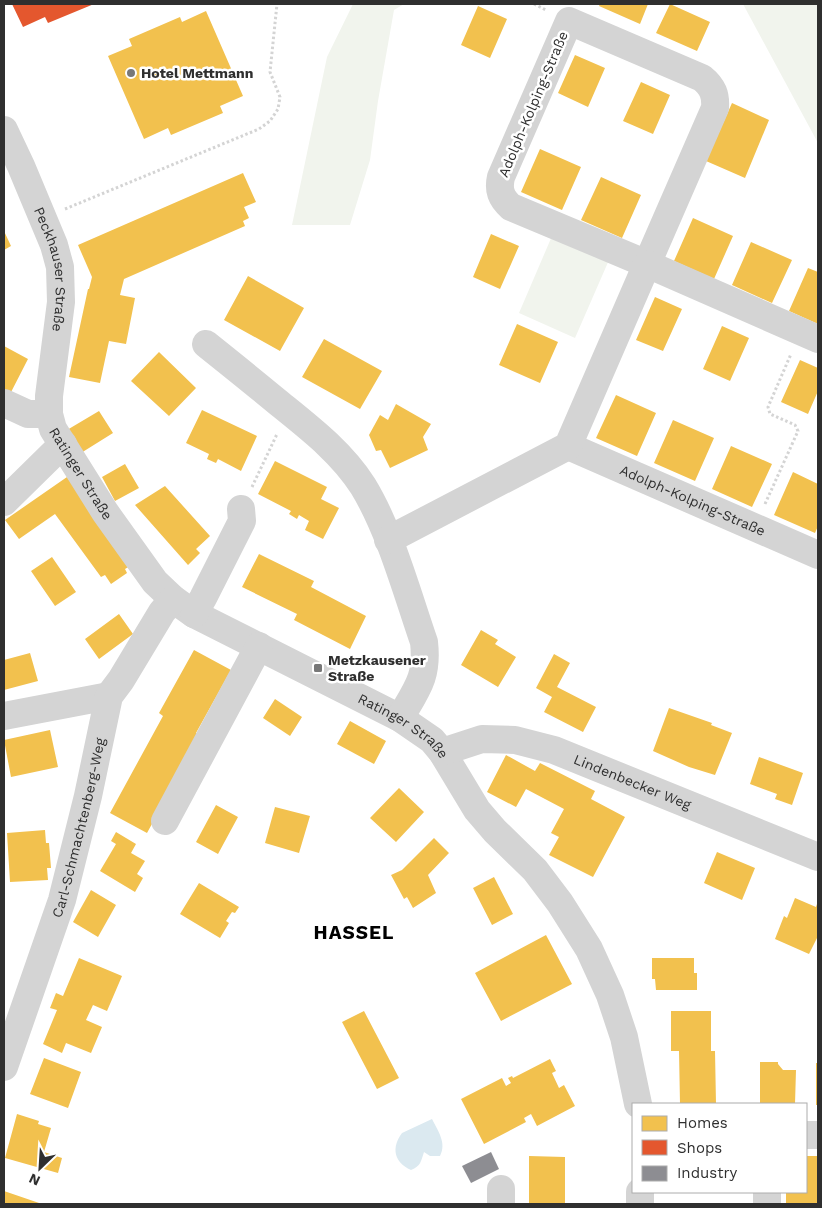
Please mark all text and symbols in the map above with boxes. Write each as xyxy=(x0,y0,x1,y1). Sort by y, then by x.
street label: Adolph-Kolping-Straße xyxy=(495,29,571,179)
place label: Hotel Mettmann xyxy=(141,65,253,81)
marker: Hotel Mettmann xyxy=(125,67,137,79)
street label: Peckhauser Straße xyxy=(31,205,69,333)
street label: Ratinger Straße xyxy=(46,424,116,523)
street label: Adolph-Kolping-Straße xyxy=(618,462,768,539)
place label: Metzkausener Straße xyxy=(328,652,426,684)
marker: Metzkausener Straße xyxy=(312,662,324,674)
street label: Ratinger Straße xyxy=(355,690,452,761)
street label: Carl-Schmachtenberg-Weg xyxy=(49,736,108,920)
street label: Lindenbecker Weg xyxy=(571,751,694,813)
district label: HASSEL xyxy=(314,921,394,944)
legend xyxy=(632,1103,807,1193)
text: Homes xyxy=(677,1114,728,1132)
text: Shops xyxy=(677,1139,722,1157)
north arrow xyxy=(15,1143,65,1193)
text: Industry xyxy=(677,1164,738,1182)
text: N xyxy=(26,1170,43,1189)

